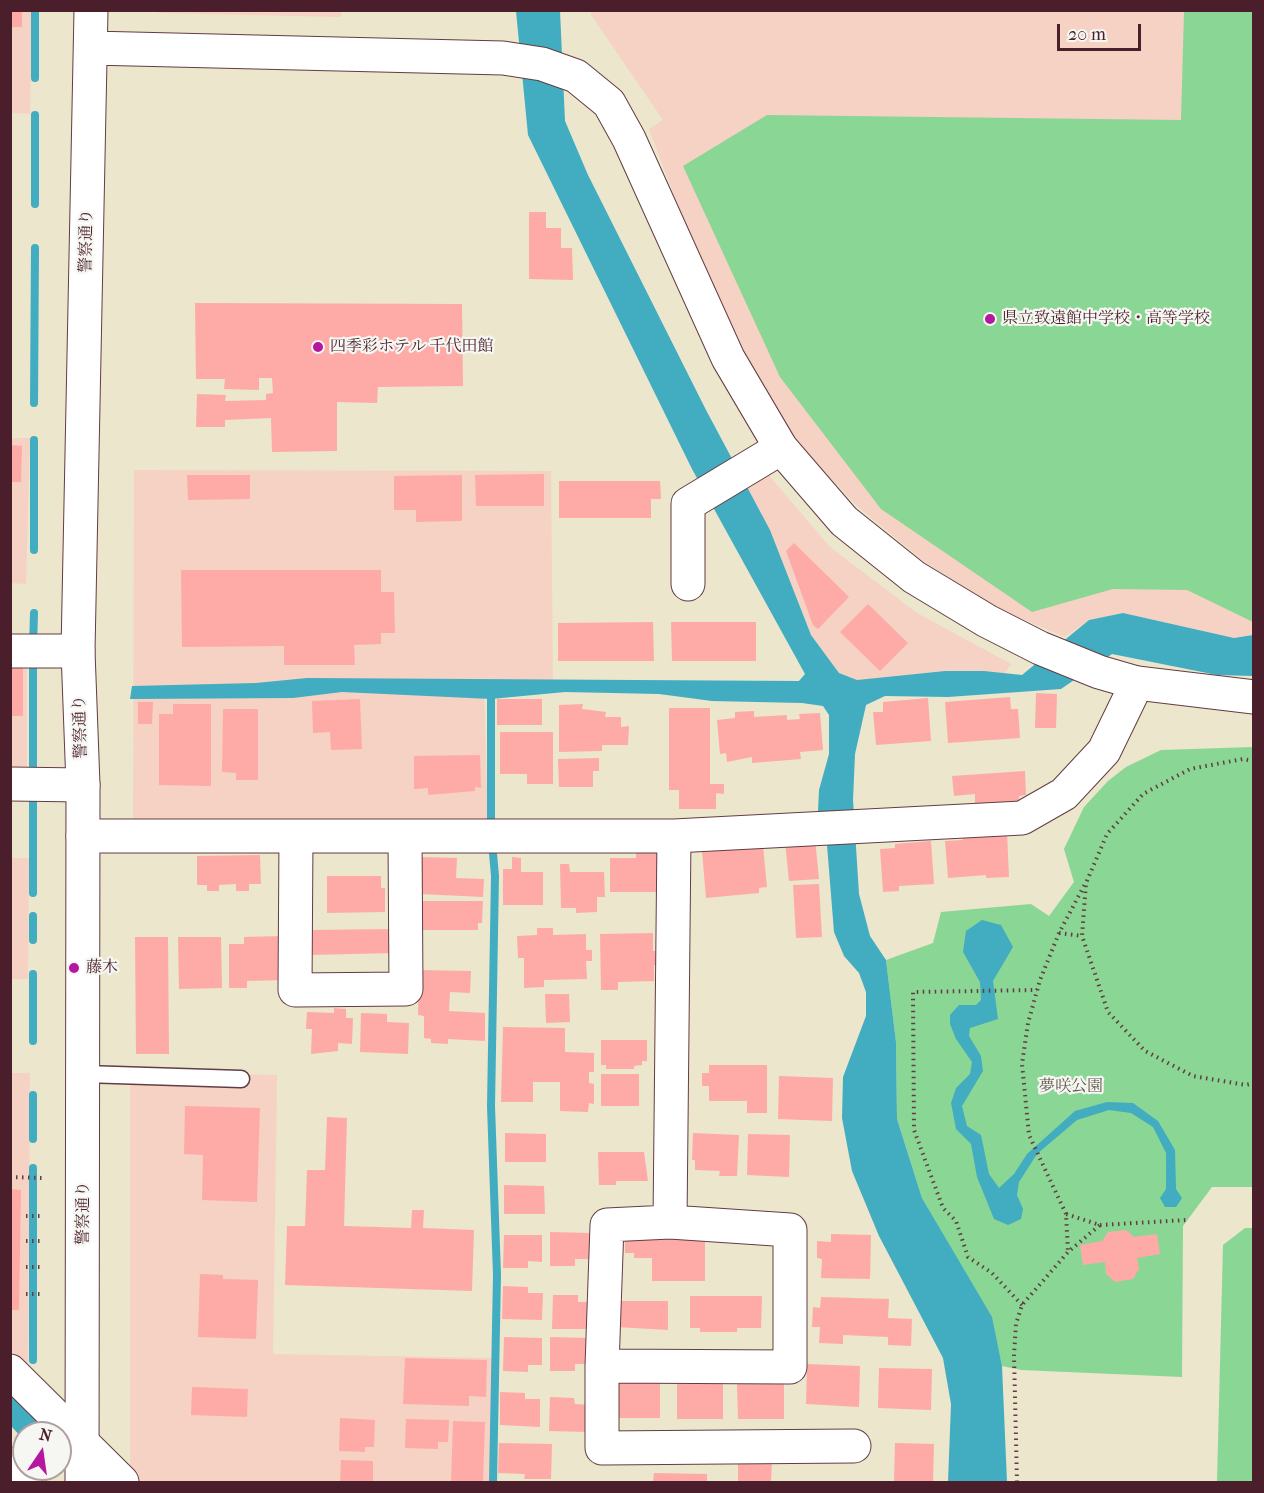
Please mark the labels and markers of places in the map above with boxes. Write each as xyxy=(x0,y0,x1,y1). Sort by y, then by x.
place label: 県立致遠館中学校・高等学校 xyxy=(1002,309,1210,329)
marker: 県立致遠館中学校・高等学校 xyxy=(983,312,997,326)
place label: 四季彩ホテル 千代田館 xyxy=(330,337,493,357)
marker: 四季彩ホテル 千代田館 xyxy=(311,340,325,354)
place label: 藤木 xyxy=(86,958,118,978)
marker: 藤木 xyxy=(67,961,81,975)

